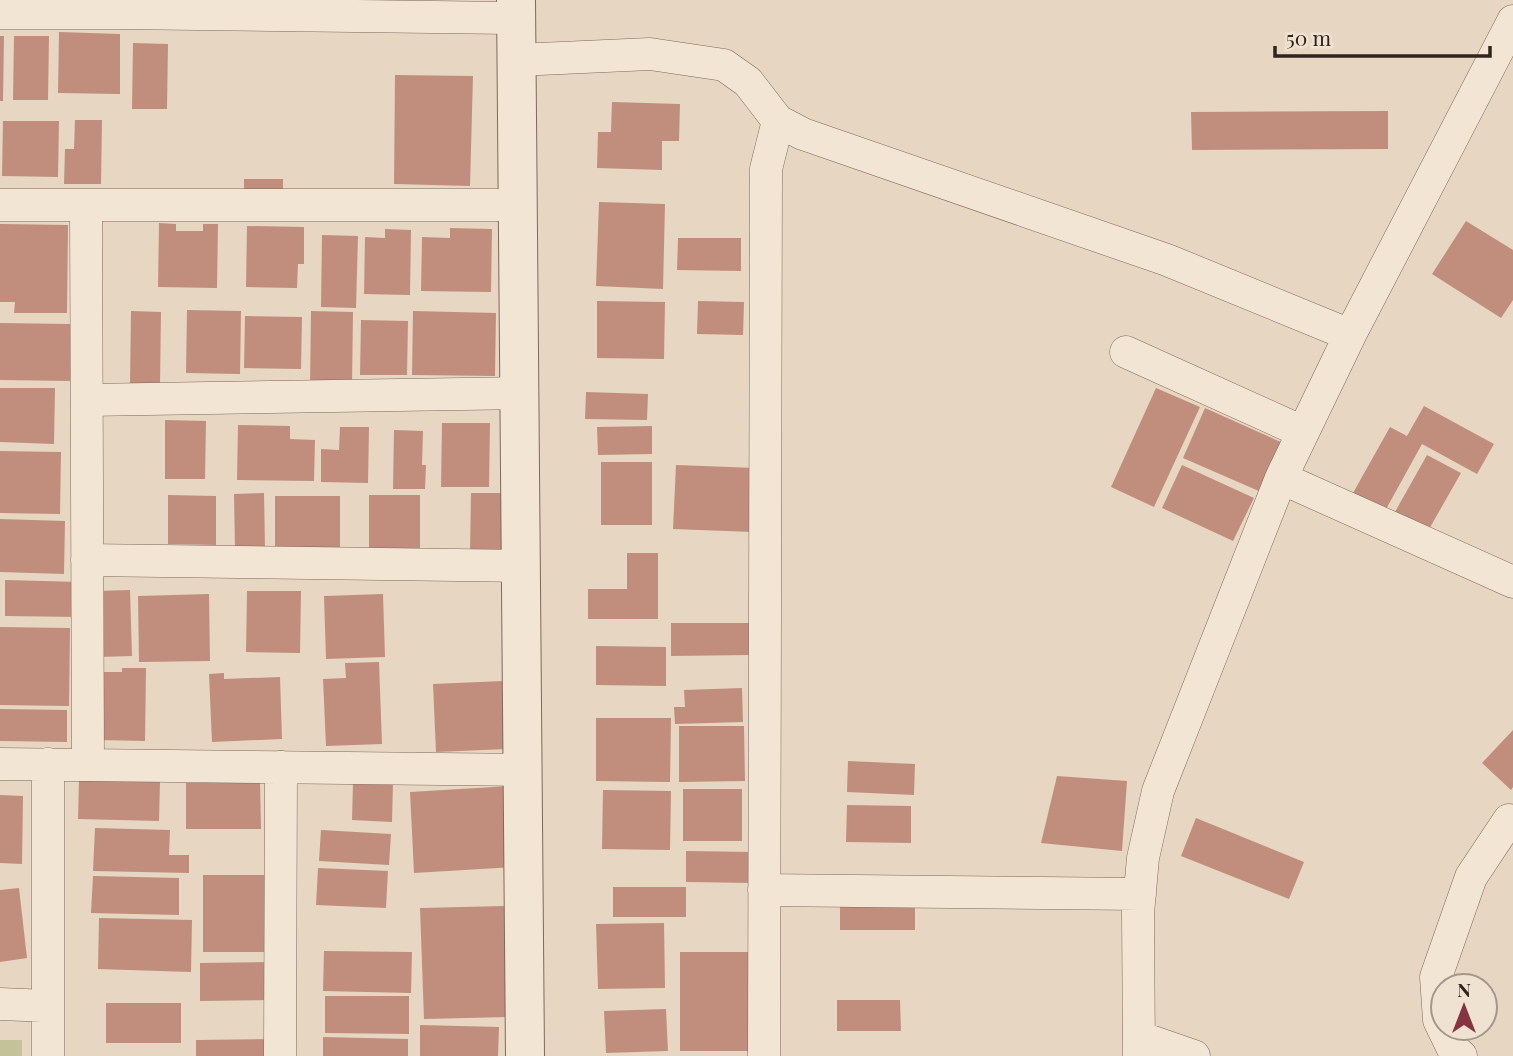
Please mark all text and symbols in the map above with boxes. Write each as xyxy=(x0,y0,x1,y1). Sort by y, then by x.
scale bar xyxy=(1275,14,1490,58)
text: 50 m xyxy=(1286,23,1332,51)
north arrow xyxy=(1429,972,1499,1042)
text: N xyxy=(1457,976,1471,1002)

